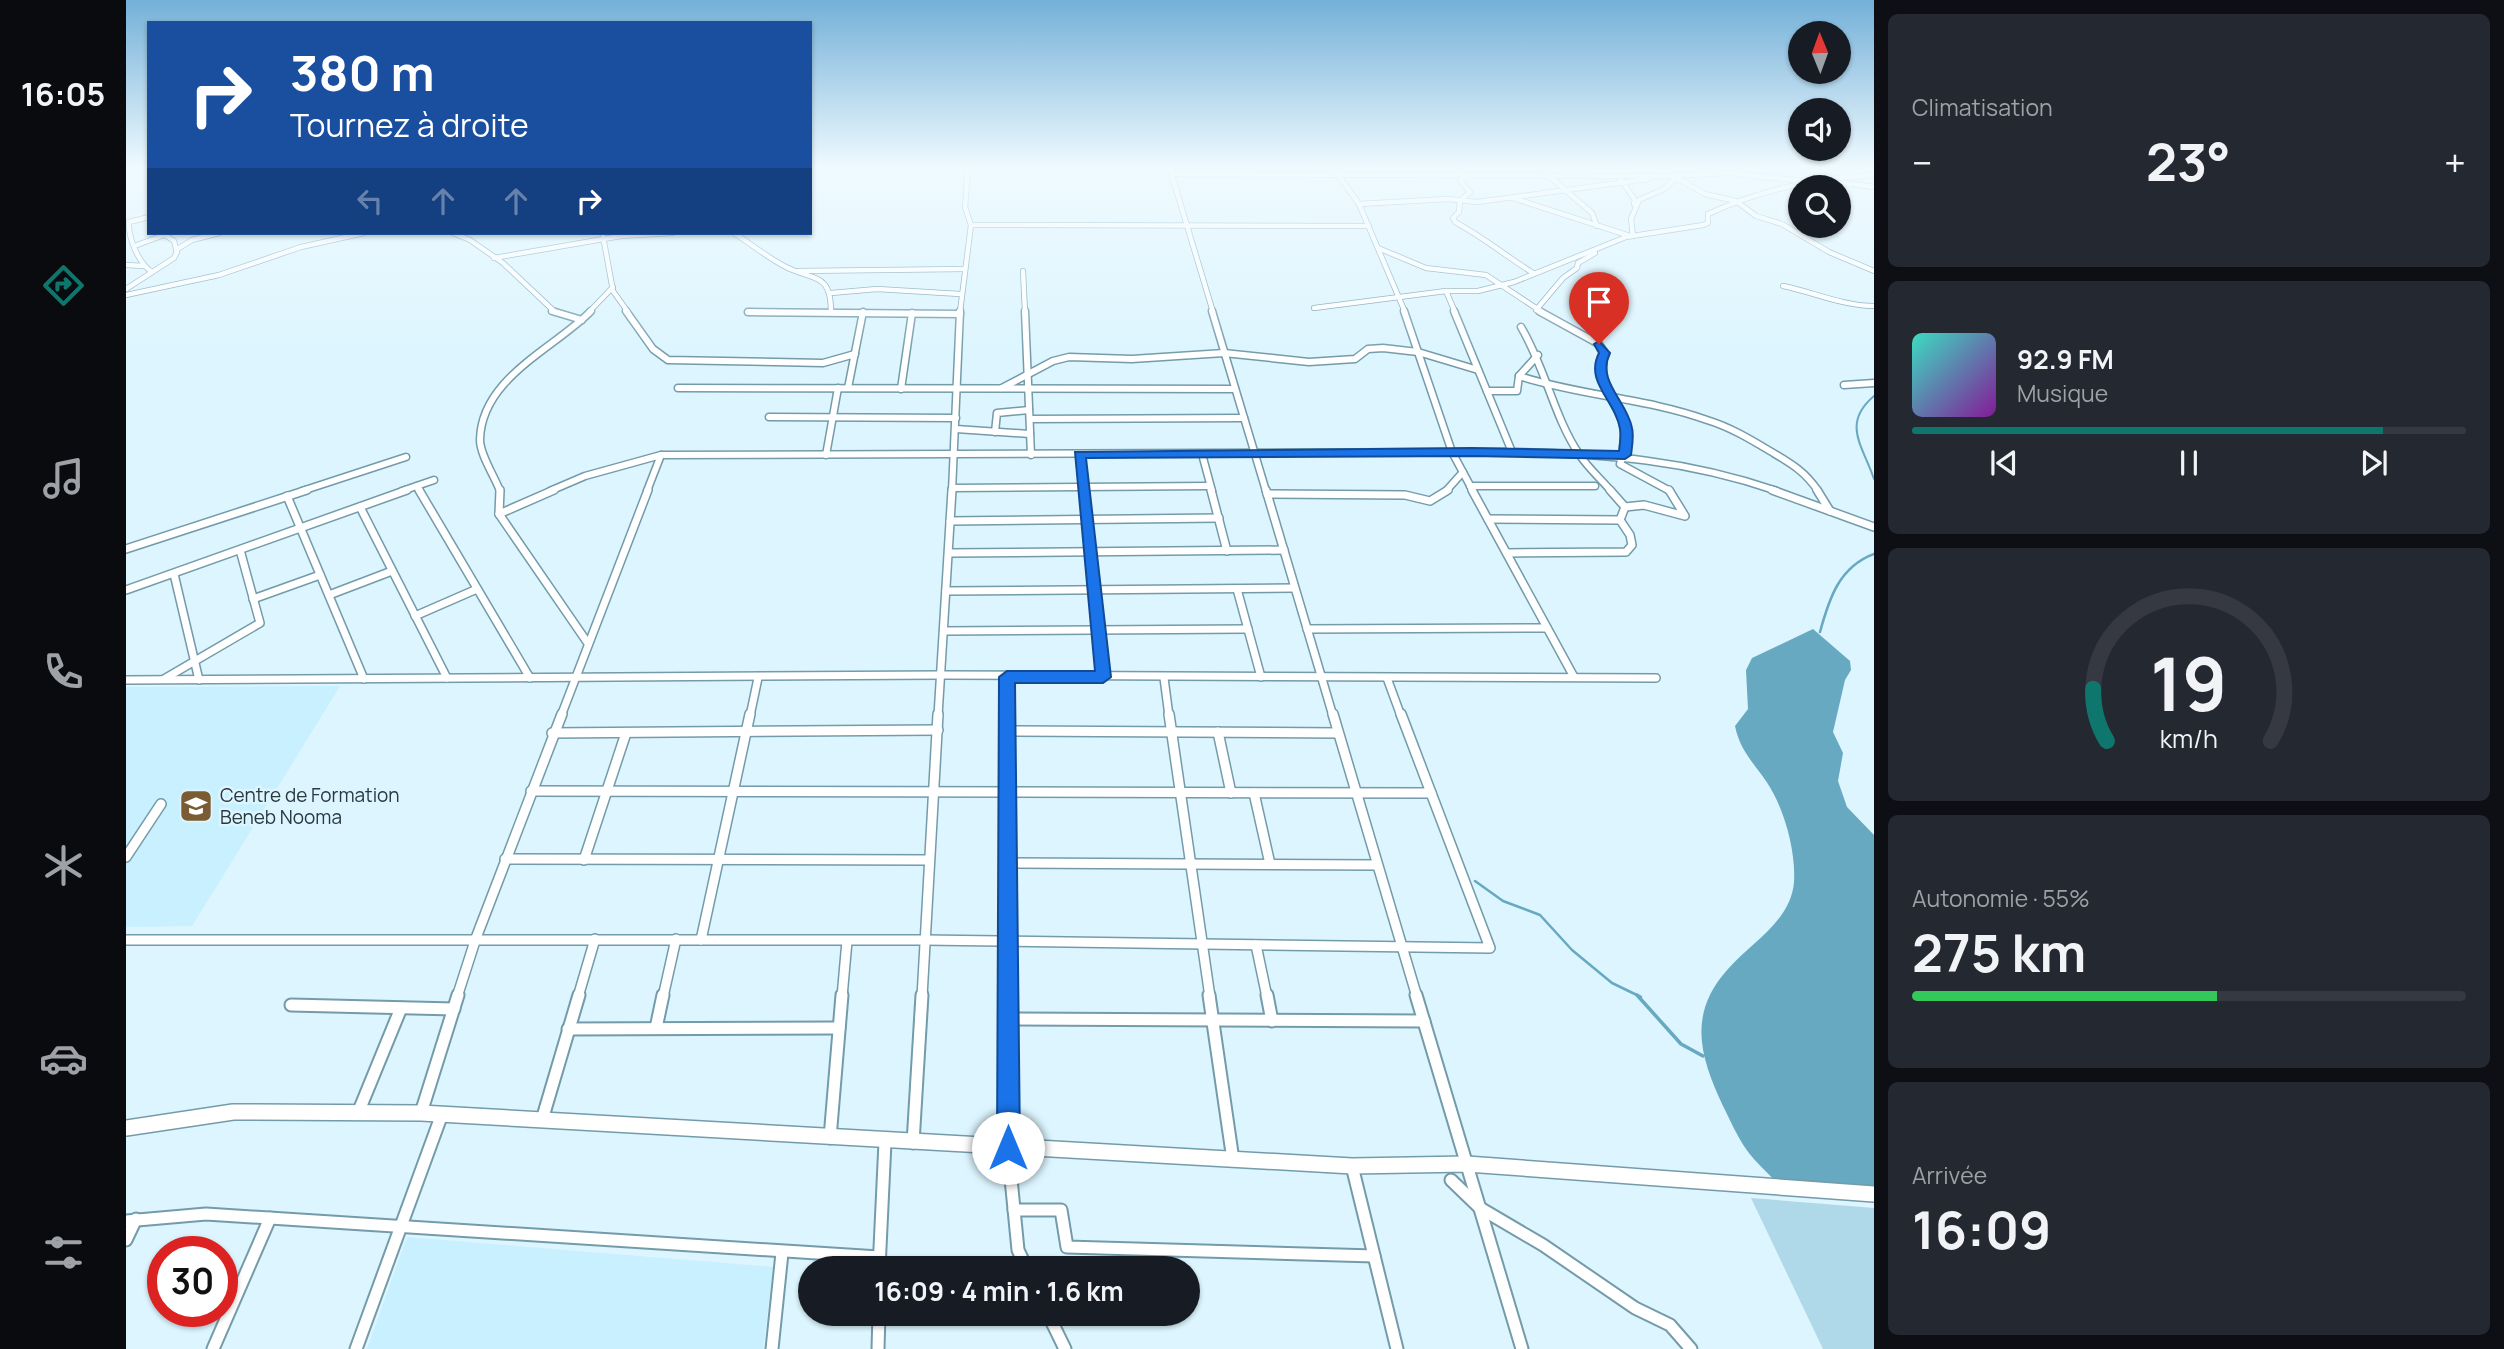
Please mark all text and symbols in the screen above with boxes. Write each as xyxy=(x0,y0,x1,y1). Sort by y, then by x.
north arrow xyxy=(1788,21,1852,84)
map controls xyxy=(1788,21,1851,238)
text: 380 m xyxy=(290,39,435,106)
icon: right xyxy=(175,49,266,140)
text: 16:05 xyxy=(21,72,105,116)
text: Climatisation xyxy=(1912,91,2053,123)
button: sound xyxy=(1788,98,1851,161)
text: Tournez à droite xyxy=(290,103,529,147)
text: 23° xyxy=(2146,126,2231,197)
text: − xyxy=(1912,136,1933,188)
text: + xyxy=(2444,136,2466,188)
button: search xyxy=(1788,175,1851,238)
icon: left xyxy=(351,182,389,220)
icon: ahead xyxy=(424,182,462,220)
icon: ahead xyxy=(497,182,535,220)
icon: right xyxy=(570,182,608,220)
icon: directions xyxy=(39,261,88,310)
pin xyxy=(1569,272,1629,344)
icon: arrive xyxy=(1580,283,1618,321)
text: 92.9 FM xyxy=(2017,341,2114,377)
text: Musique xyxy=(2017,377,2108,409)
icon: previous xyxy=(1985,444,2023,482)
icon: pause xyxy=(2170,444,2208,482)
icon: next xyxy=(2355,444,2393,482)
icon: music xyxy=(39,454,88,503)
text: 19 xyxy=(2150,633,2228,733)
icon: phone xyxy=(39,647,88,696)
text: km/h xyxy=(2160,720,2218,755)
place label: Centre de Formation Beneb Nooma xyxy=(220,782,400,830)
school or university icon: Centre de Formation Beneb Nooma xyxy=(177,787,215,825)
icon: climate xyxy=(39,841,88,890)
text: Autonomie · 55% xyxy=(1912,882,2090,914)
text: 275 km xyxy=(1912,917,2086,988)
icon: car xyxy=(39,1034,88,1083)
position arrow xyxy=(971,1111,1045,1185)
text: Arrivée xyxy=(1912,1159,1987,1191)
text: 16:09 xyxy=(1912,1194,2051,1265)
icon: filters xyxy=(39,1228,88,1277)
speed limit sign: 30 xyxy=(147,1236,238,1327)
text: 16:09 · 4 min · 1.6 km xyxy=(874,1273,1124,1309)

